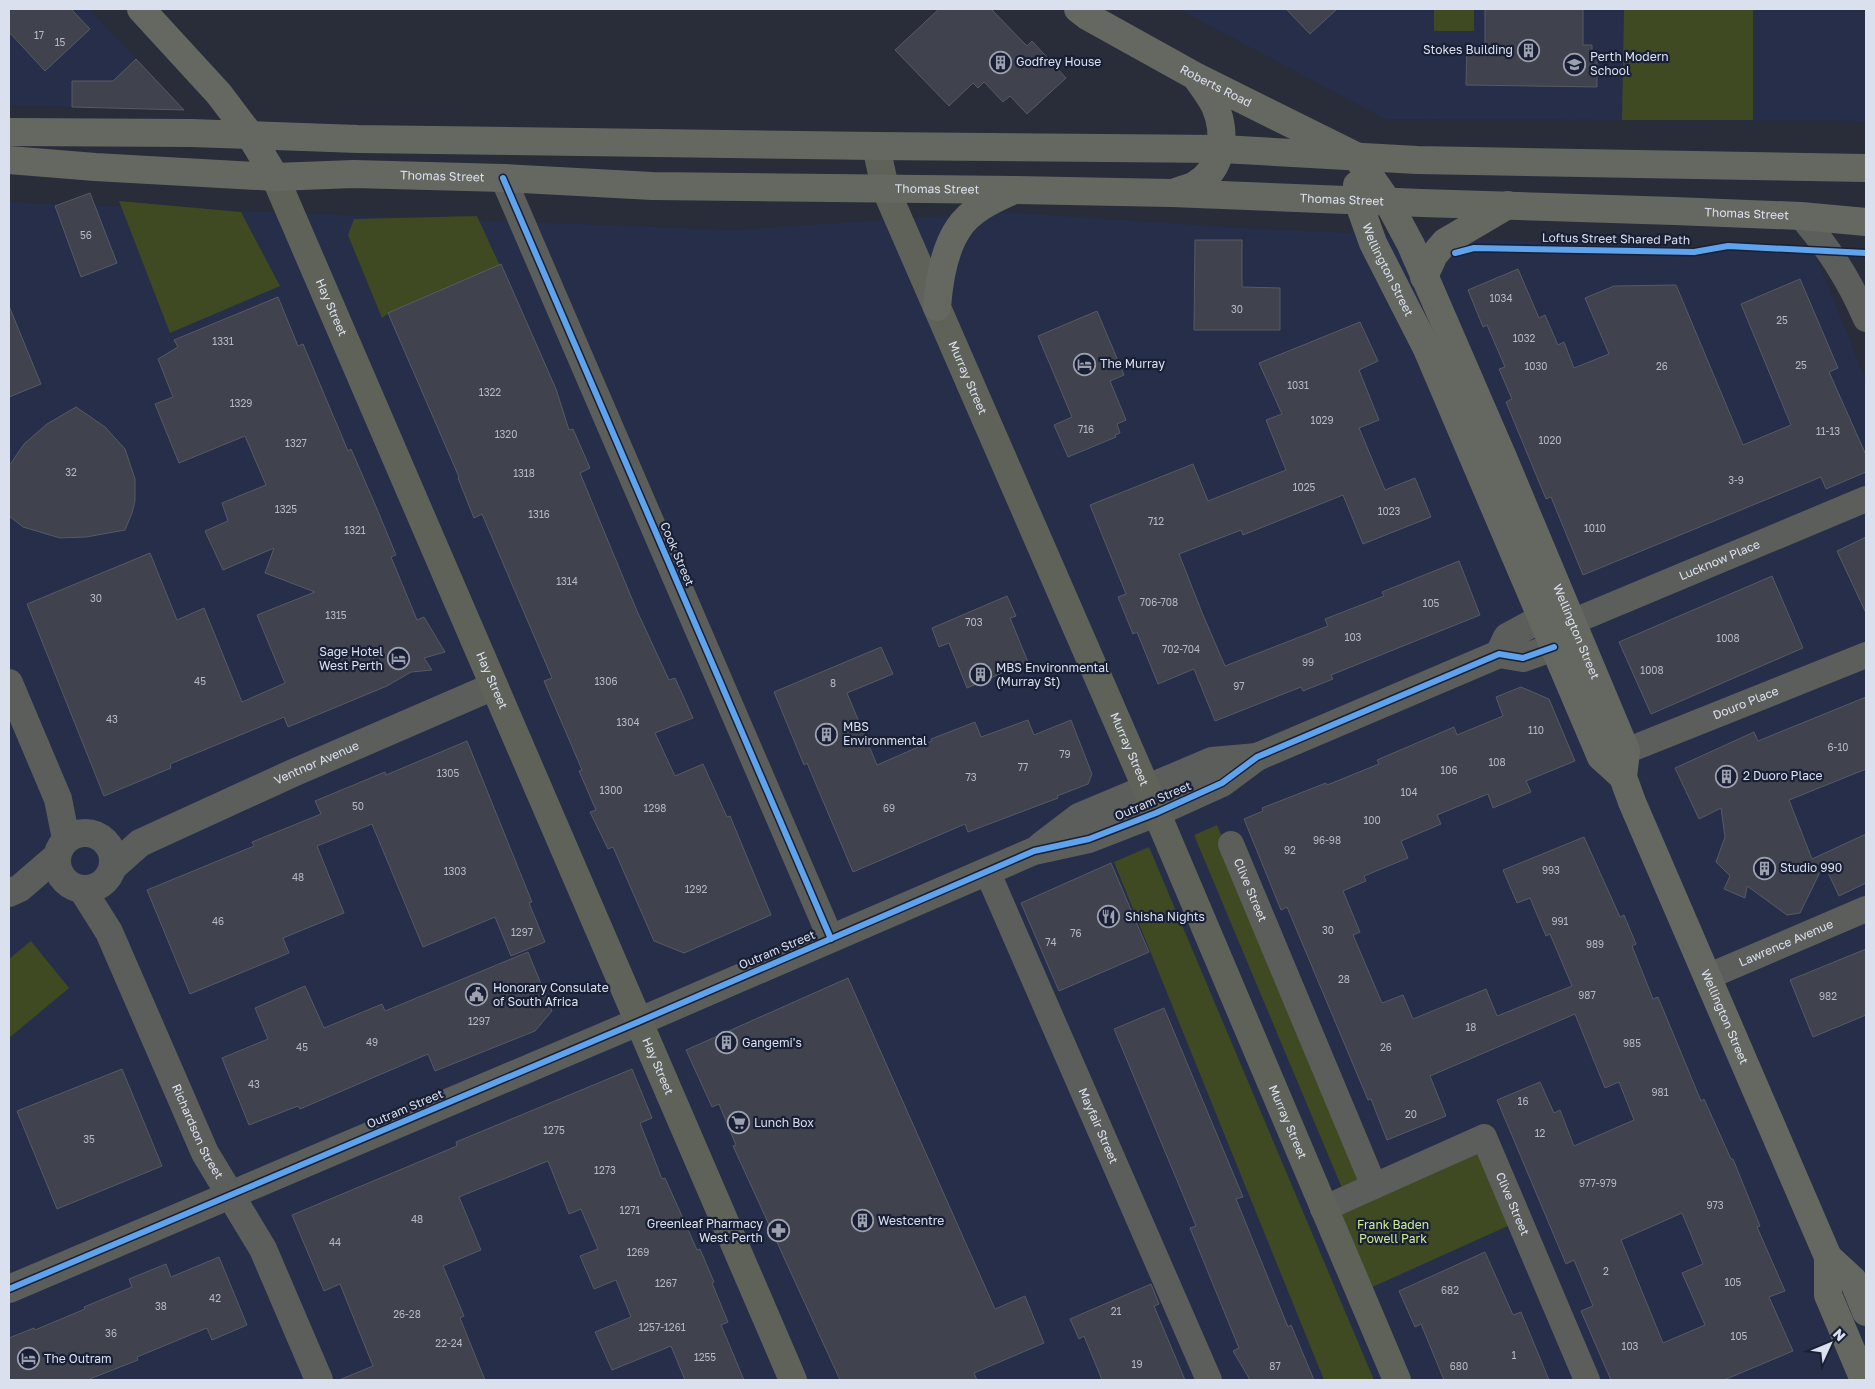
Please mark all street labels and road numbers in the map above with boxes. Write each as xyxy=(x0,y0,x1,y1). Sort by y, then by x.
street label: Roberts Road xyxy=(1178,61,1254,110)
street label: Thomas Street xyxy=(400,167,485,185)
street label: Thomas Street xyxy=(895,181,980,197)
street label: Thomas Street xyxy=(1299,190,1385,208)
street label: Thomas Street xyxy=(1704,204,1789,223)
street label: Wellington Street xyxy=(1360,221,1417,319)
street label: Loftus Street Shared Path xyxy=(1542,230,1690,247)
street label: Hay Street xyxy=(313,276,351,338)
street label: Murray Street xyxy=(946,339,991,417)
street label: Cook Street xyxy=(657,520,698,588)
street label: Lucknow Place xyxy=(1677,536,1762,583)
street label: Wellington Street xyxy=(1550,582,1603,682)
street label: Hay Street xyxy=(473,649,511,711)
street label: Douro Place xyxy=(1710,683,1781,723)
street label: Murray Street xyxy=(1107,710,1152,788)
street label: Ventnor Avenue xyxy=(272,737,361,788)
street label: Outram Street xyxy=(1112,778,1193,823)
street label: Clive Street xyxy=(1231,856,1271,924)
street label: Lawrence Avenue xyxy=(1736,916,1835,970)
street label: Outram Street xyxy=(736,927,817,972)
street label: Wellington Street xyxy=(1698,967,1752,1066)
street label: Hay Street xyxy=(639,1035,677,1097)
street label: Richardson Street xyxy=(169,1081,227,1182)
street label: Murray Street xyxy=(1266,1083,1310,1161)
street label: Mayfair Street xyxy=(1075,1085,1122,1166)
street label: Outram Street xyxy=(364,1086,445,1131)
street label: Clive Street xyxy=(1493,1170,1533,1238)

